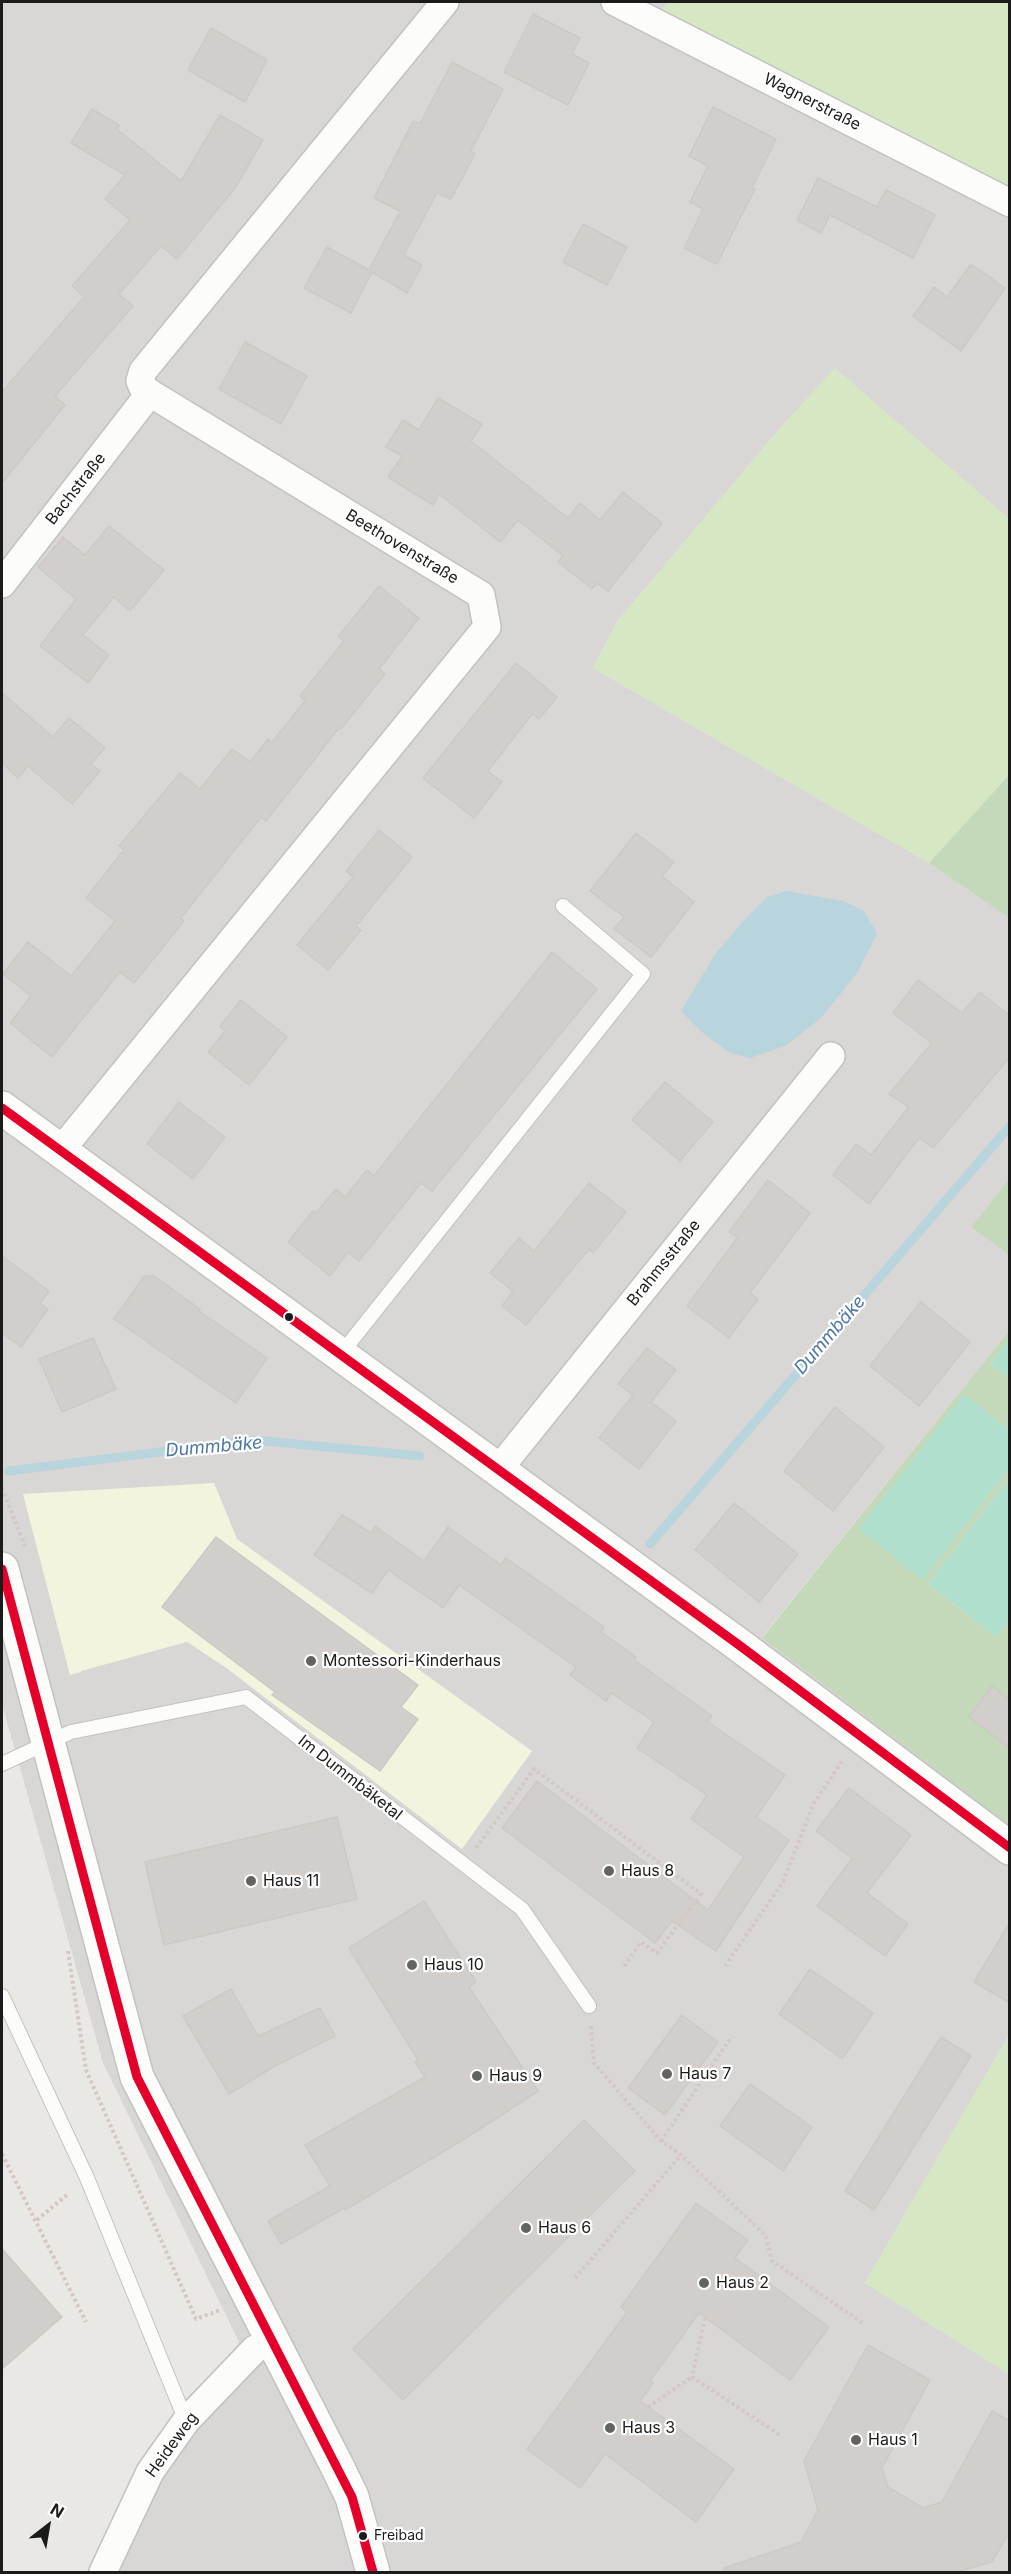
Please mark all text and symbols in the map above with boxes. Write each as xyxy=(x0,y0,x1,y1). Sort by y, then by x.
street label: Wagnerstraße xyxy=(760,69,864,135)
street label: Bachstraße xyxy=(42,449,110,529)
street label: Beethovenstraße xyxy=(342,506,462,588)
street label: Brahmsstraße xyxy=(623,1216,705,1310)
water label: Dummbäke xyxy=(790,1291,870,1379)
unlabelled marker xyxy=(283,1311,295,1323)
water label: Dummbäke xyxy=(165,1432,263,1462)
place label: Montessori-Kinderhaus xyxy=(323,1651,501,1671)
marker: Montessori-Kinderhaus xyxy=(304,1654,318,1668)
street label: Im Dummbäketal xyxy=(294,1731,406,1825)
place label: Haus 8 xyxy=(621,1861,674,1881)
marker: Haus 8 xyxy=(602,1864,616,1878)
place label: Haus 11 xyxy=(263,1871,319,1891)
marker: Haus 11 xyxy=(244,1874,258,1888)
place label: Haus 10 xyxy=(424,1955,484,1975)
marker: Haus 10 xyxy=(405,1958,419,1972)
place label: Haus 7 xyxy=(679,2064,731,2084)
place label: Haus 9 xyxy=(489,2066,542,2086)
marker: Haus 7 xyxy=(660,2067,674,2081)
marker: Haus 9 xyxy=(470,2069,484,2083)
place label: Haus 6 xyxy=(538,2218,591,2238)
marker: Haus 6 xyxy=(519,2221,533,2235)
place label: Haus 2 xyxy=(716,2273,769,2293)
marker: Haus 2 xyxy=(697,2276,711,2290)
street label: Heideweg xyxy=(142,2409,202,2481)
place label: Haus 3 xyxy=(622,2418,675,2438)
marker: Haus 3 xyxy=(603,2421,617,2435)
place label: Haus 1 xyxy=(868,2430,918,2450)
marker: Haus 1 xyxy=(849,2433,863,2447)
north arrow xyxy=(18,2496,78,2556)
text: N xyxy=(47,2499,68,2522)
place label: Freibad xyxy=(374,2528,424,2544)
marker: Freibad xyxy=(357,2530,369,2542)

